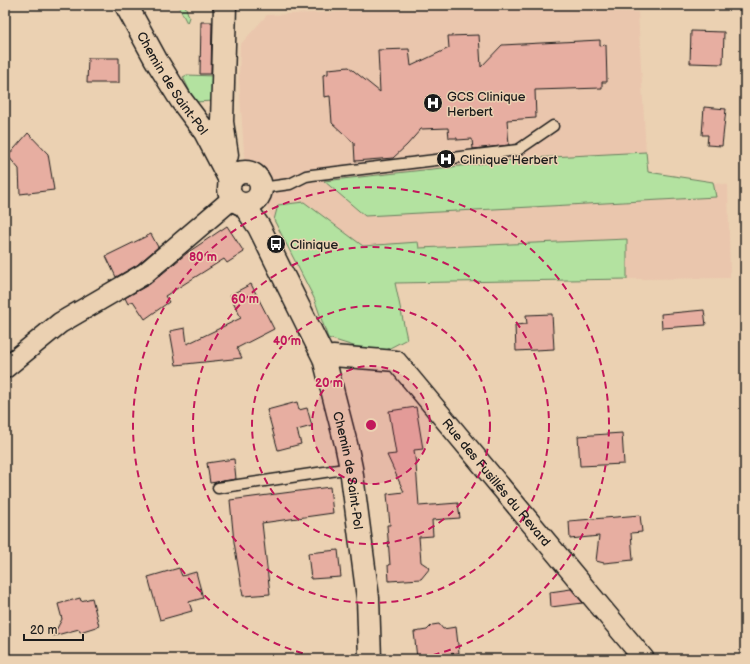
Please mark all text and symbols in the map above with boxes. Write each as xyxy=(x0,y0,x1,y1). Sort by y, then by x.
street label: Chemin de Saint-Pol xyxy=(133,29,211,138)
place label: GCS Clinique Herbert xyxy=(447,89,526,120)
hospital icon: GCS Clinique Herbert xyxy=(422,92,444,114)
hospital icon: Clinique Herbert xyxy=(435,148,457,170)
place label: Clinique Herbert xyxy=(460,152,557,168)
bus stop icon: Clinique xyxy=(265,233,287,255)
place label: Clinique xyxy=(290,237,338,253)
text: 80 m xyxy=(189,250,217,265)
text: 60 m xyxy=(231,292,259,307)
text: 40 m xyxy=(273,334,301,349)
text: 20 m xyxy=(315,376,343,391)
street label: Chemin de Saint-Pol xyxy=(329,410,366,530)
street label: Rue des Fusillés du Revard xyxy=(438,416,554,550)
centre of rings xyxy=(364,418,378,432)
scale bar xyxy=(24,616,83,642)
text: 20 m xyxy=(30,623,57,638)

